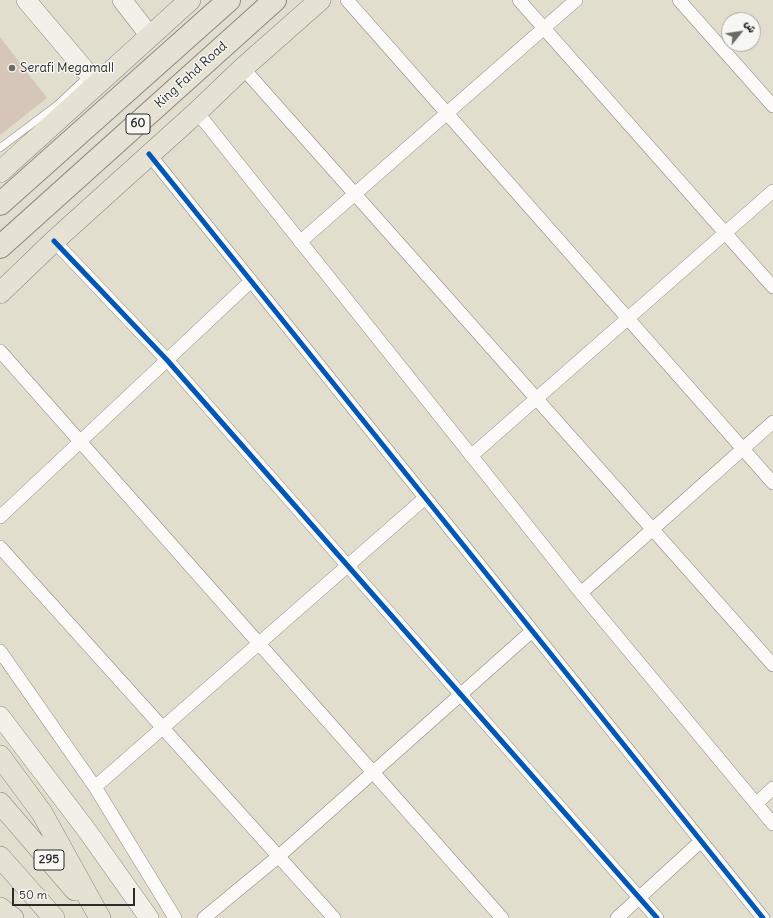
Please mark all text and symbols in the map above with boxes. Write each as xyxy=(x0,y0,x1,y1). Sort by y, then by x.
north arrow xyxy=(721,12,761,52)
text: ش xyxy=(741,18,760,35)
street label: King Fahd Road xyxy=(152,39,230,111)
place label: Serafi Megamall xyxy=(20,60,114,76)
marker: Serafi Megamall xyxy=(7,63,17,73)
road number: 60 xyxy=(126,114,150,134)
road number: 295 xyxy=(34,850,64,870)
scale bar xyxy=(14,880,137,906)
text: 50 m xyxy=(19,887,47,902)

